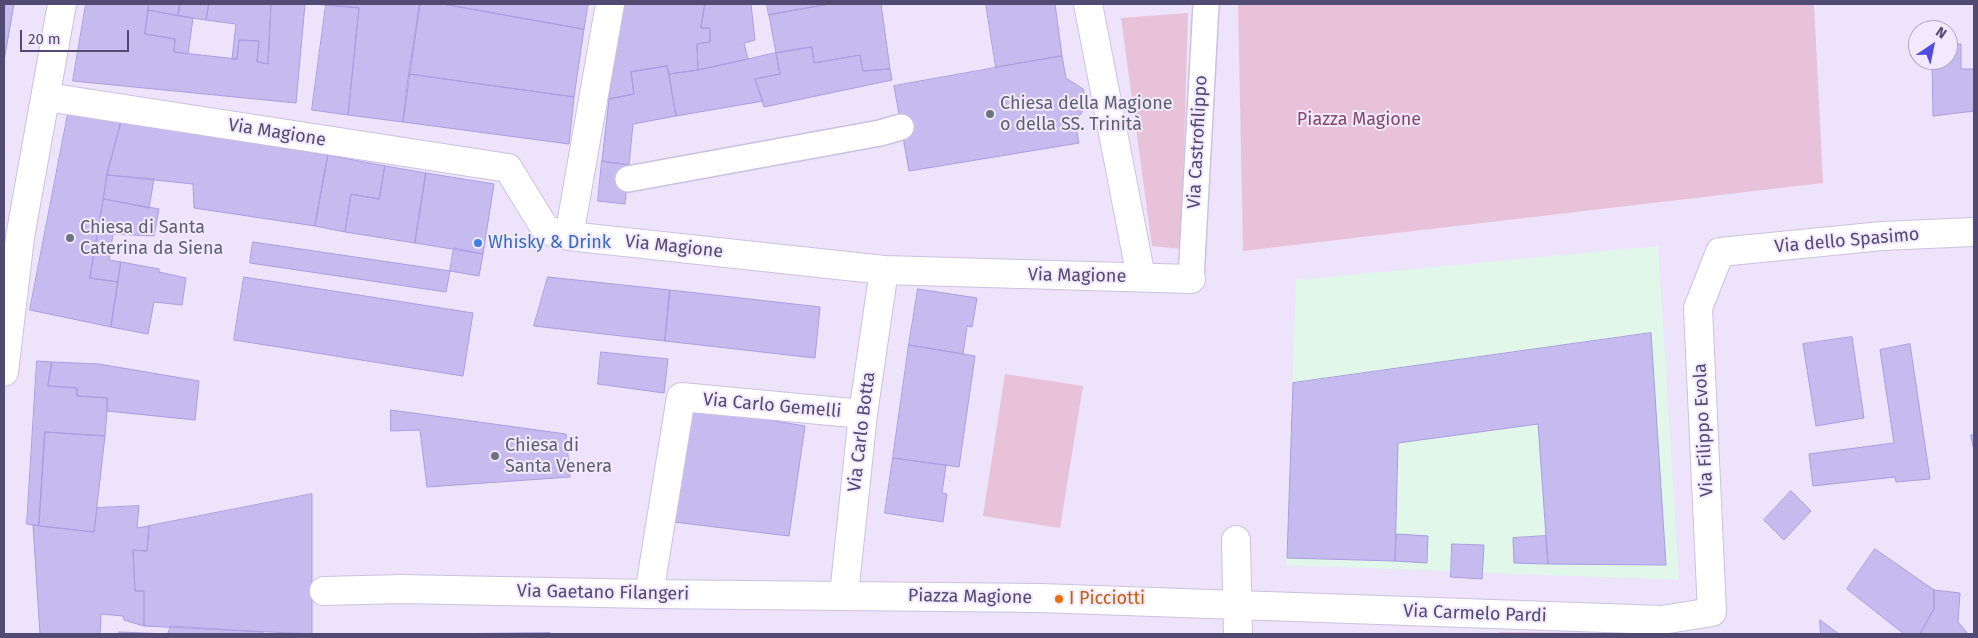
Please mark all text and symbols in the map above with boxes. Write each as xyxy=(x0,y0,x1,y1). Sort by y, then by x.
scale bar xyxy=(22,20,131,52)
north arrow xyxy=(1908,20,1958,70)
text: N xyxy=(1932,23,1950,43)
text: 20 m xyxy=(28,30,61,48)
street label: Via Castrofilippo xyxy=(1184,75,1212,209)
place label: Chiesa della Magione o della SS. Trinità xyxy=(1000,93,1173,136)
marker: Chiesa della Magione o della SS. Trinità xyxy=(984,108,996,120)
park label: Piazza Magione xyxy=(1297,109,1421,131)
street label: Via Magione xyxy=(227,115,327,151)
place label: Chiesa di Santa Caterina da Siena xyxy=(80,217,223,260)
street label: Via dello Spasimo xyxy=(1774,224,1920,258)
street label: Via Magione xyxy=(624,231,724,263)
marker: Chiesa di Santa Caterina da Siena xyxy=(64,232,76,244)
place label: Whisky & Drink xyxy=(488,232,611,254)
marker: Whisky & Drink xyxy=(472,237,484,249)
street label: Via Magione xyxy=(1028,264,1126,288)
street label: Via Filippo Evola xyxy=(1690,363,1718,497)
street label: Via Carlo Botta xyxy=(844,371,880,493)
street label: Via Carlo Gemelli xyxy=(702,389,842,423)
place label: Chiesa di Santa Venera xyxy=(505,435,612,478)
marker: Chiesa di Santa Venera xyxy=(489,450,501,462)
street label: Via Gaetano Filangeri xyxy=(517,581,689,605)
street label: Piazza Magione xyxy=(908,585,1032,609)
place label: I Picciotti xyxy=(1069,588,1145,610)
marker: I Picciotti xyxy=(1053,593,1065,605)
street label: Via Carmelo Pardi xyxy=(1403,601,1547,627)

